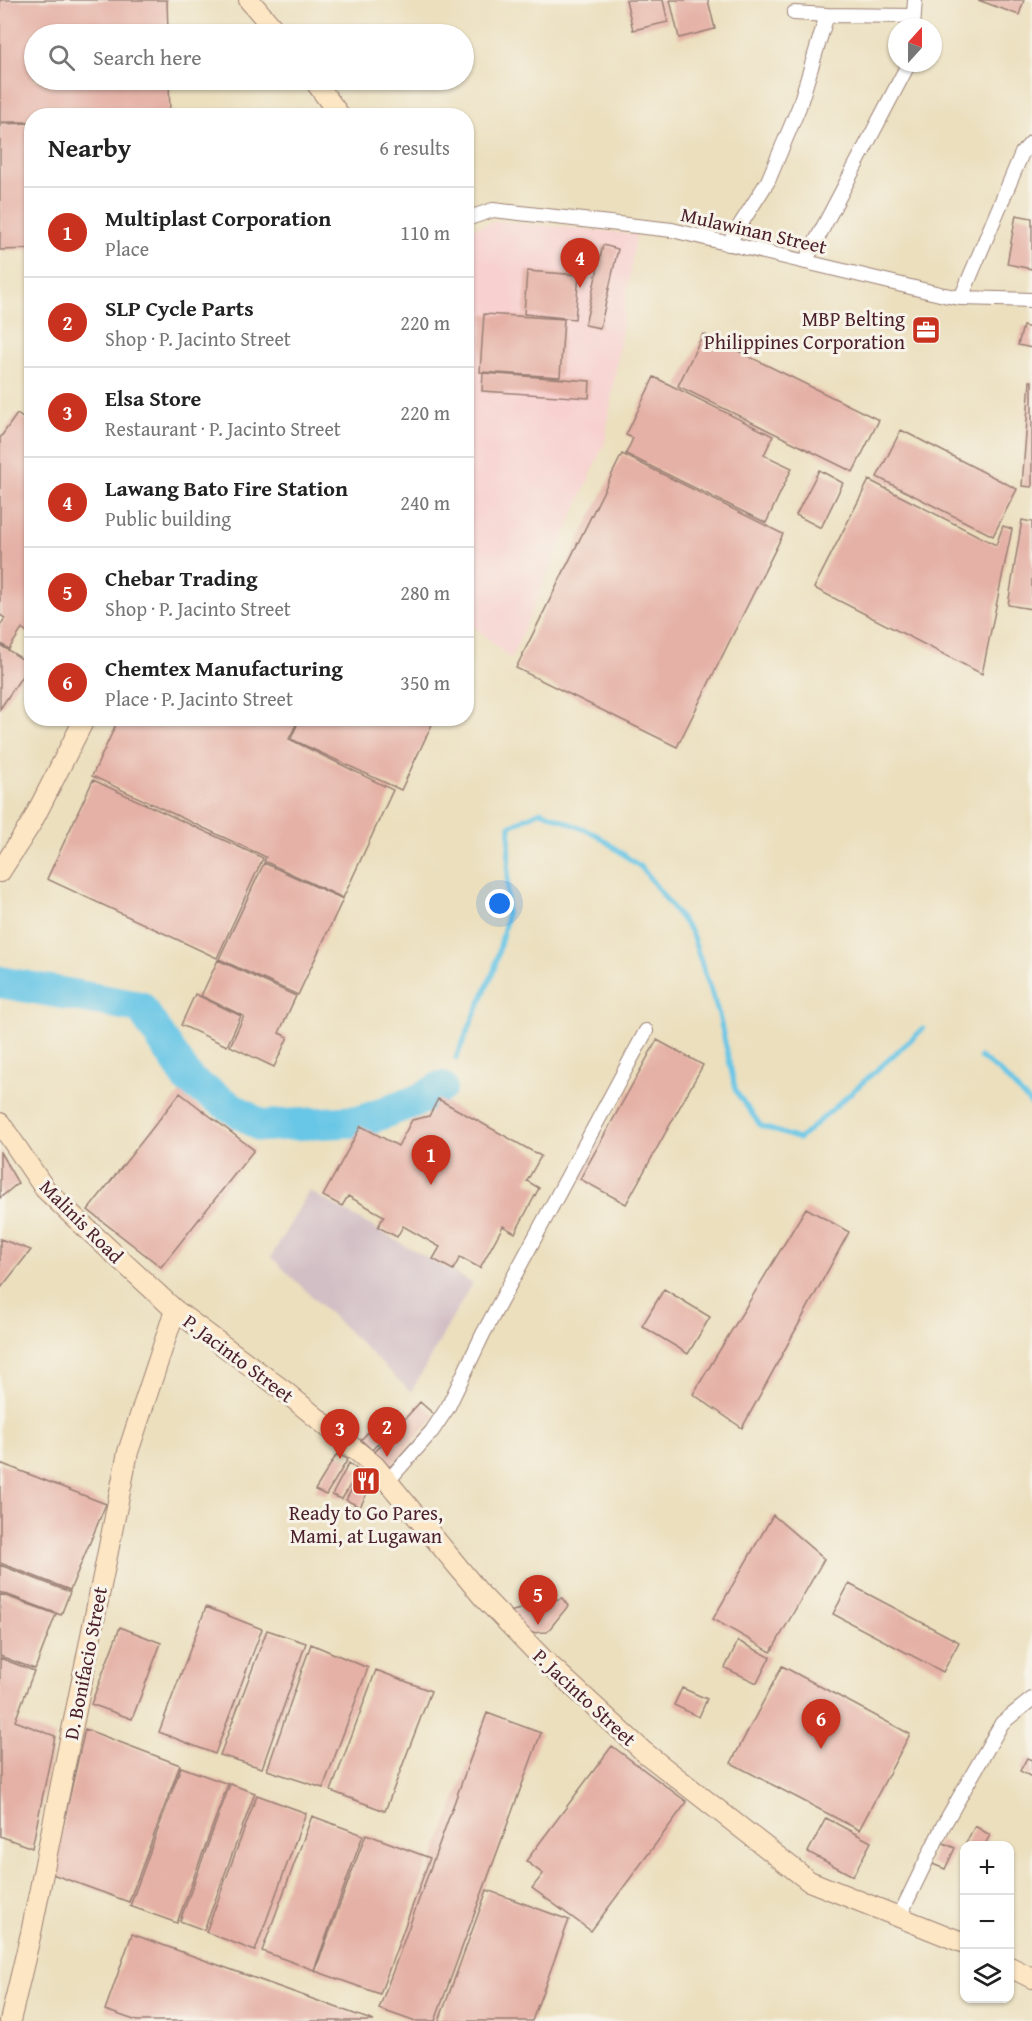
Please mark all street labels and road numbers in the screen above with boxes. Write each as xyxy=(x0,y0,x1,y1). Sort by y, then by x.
street label: Mulawinan Street xyxy=(678,199,830,261)
street label: Malinis Road xyxy=(34,1173,131,1270)
street label: P. Jacinto Street xyxy=(178,1307,300,1409)
street label: D. Bonifacio Street xyxy=(56,1584,114,1742)
street label: P. Jacinto Street xyxy=(527,1641,643,1753)

